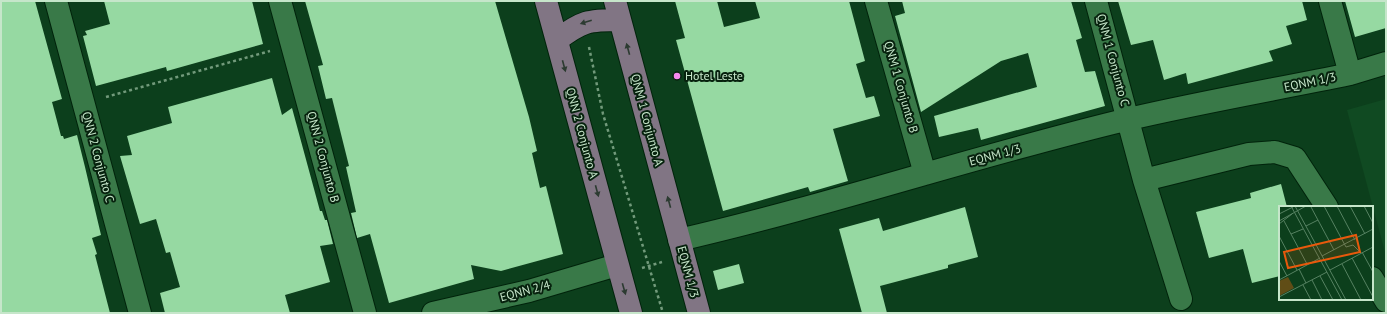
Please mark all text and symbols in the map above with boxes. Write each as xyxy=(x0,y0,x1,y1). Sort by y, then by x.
street label: QNM 1 Conjunto C xyxy=(1094,12,1133,108)
one-way arrow xyxy=(580,19,592,25)
street label: QNM 1 Conjunto B xyxy=(881,39,922,135)
one-way arrow xyxy=(625,43,631,55)
one-way arrow xyxy=(561,60,567,72)
place label: Hotel Leste xyxy=(685,68,743,83)
street label: EQNM 1/3 xyxy=(1283,69,1337,94)
marker: Hotel Leste xyxy=(672,71,682,81)
street label: QNM 1 Conjunto A xyxy=(628,72,667,168)
street label: QNN 2 Conjunto A xyxy=(563,86,602,180)
street label: QNN 2 Conjunto C xyxy=(79,110,118,204)
street label: QNN 2 Conjunto B xyxy=(304,110,343,204)
street label: EQNM 1/3 xyxy=(967,140,1022,169)
one-way arrow xyxy=(594,185,600,197)
one-way arrow xyxy=(666,196,672,208)
inset map xyxy=(1279,206,1373,300)
street label: EQNM 1/3 xyxy=(674,244,703,299)
street label: EQNN 2/4 xyxy=(498,277,552,304)
one-way arrow xyxy=(621,283,627,295)

